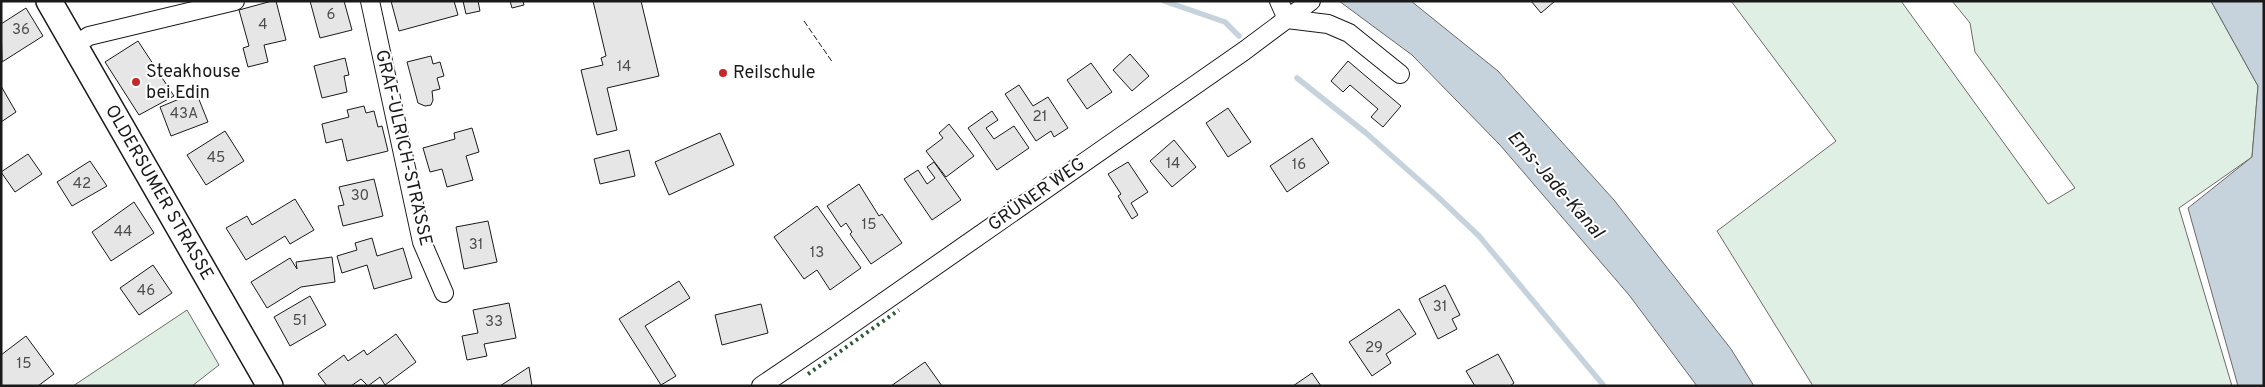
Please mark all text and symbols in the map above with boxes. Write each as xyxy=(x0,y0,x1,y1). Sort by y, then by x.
house number: 6 xyxy=(327,6,336,25)
house number: 4 xyxy=(258,16,268,35)
house number: 36 xyxy=(12,21,30,40)
street label: GRAF-ULRICH-STRASSE xyxy=(369,48,437,248)
house number: 14 xyxy=(617,58,631,77)
place label: Steakhouse bei Edin xyxy=(146,61,240,105)
place label: Reilschule xyxy=(733,62,815,85)
marker: Reilschule xyxy=(717,67,729,79)
marker: Steakhouse bei Edin xyxy=(130,76,142,88)
street label: OLDERSUMER STRASSE xyxy=(100,101,218,285)
house number: 43A xyxy=(170,105,198,124)
house number: 21 xyxy=(1033,108,1047,127)
water label: Ems-Jade-Kanal xyxy=(1502,126,1609,245)
house number: 45 xyxy=(207,149,225,168)
street label: GRÜNER WEG xyxy=(983,151,1090,237)
house number: 14 xyxy=(1166,155,1180,174)
house number: 16 xyxy=(1292,156,1306,175)
house number: 42 xyxy=(73,175,91,194)
house number: 30 xyxy=(351,187,369,206)
house number: 15 xyxy=(862,216,876,235)
house number: 44 xyxy=(114,223,132,242)
house number: 31 xyxy=(469,236,483,255)
house number: 13 xyxy=(810,244,824,263)
house number: 46 xyxy=(137,282,155,301)
house number: 31 xyxy=(1433,298,1447,317)
house number: 51 xyxy=(293,312,307,331)
house number: 33 xyxy=(485,313,503,332)
house number: 29 xyxy=(1365,339,1383,358)
house number: 15 xyxy=(17,355,31,374)

